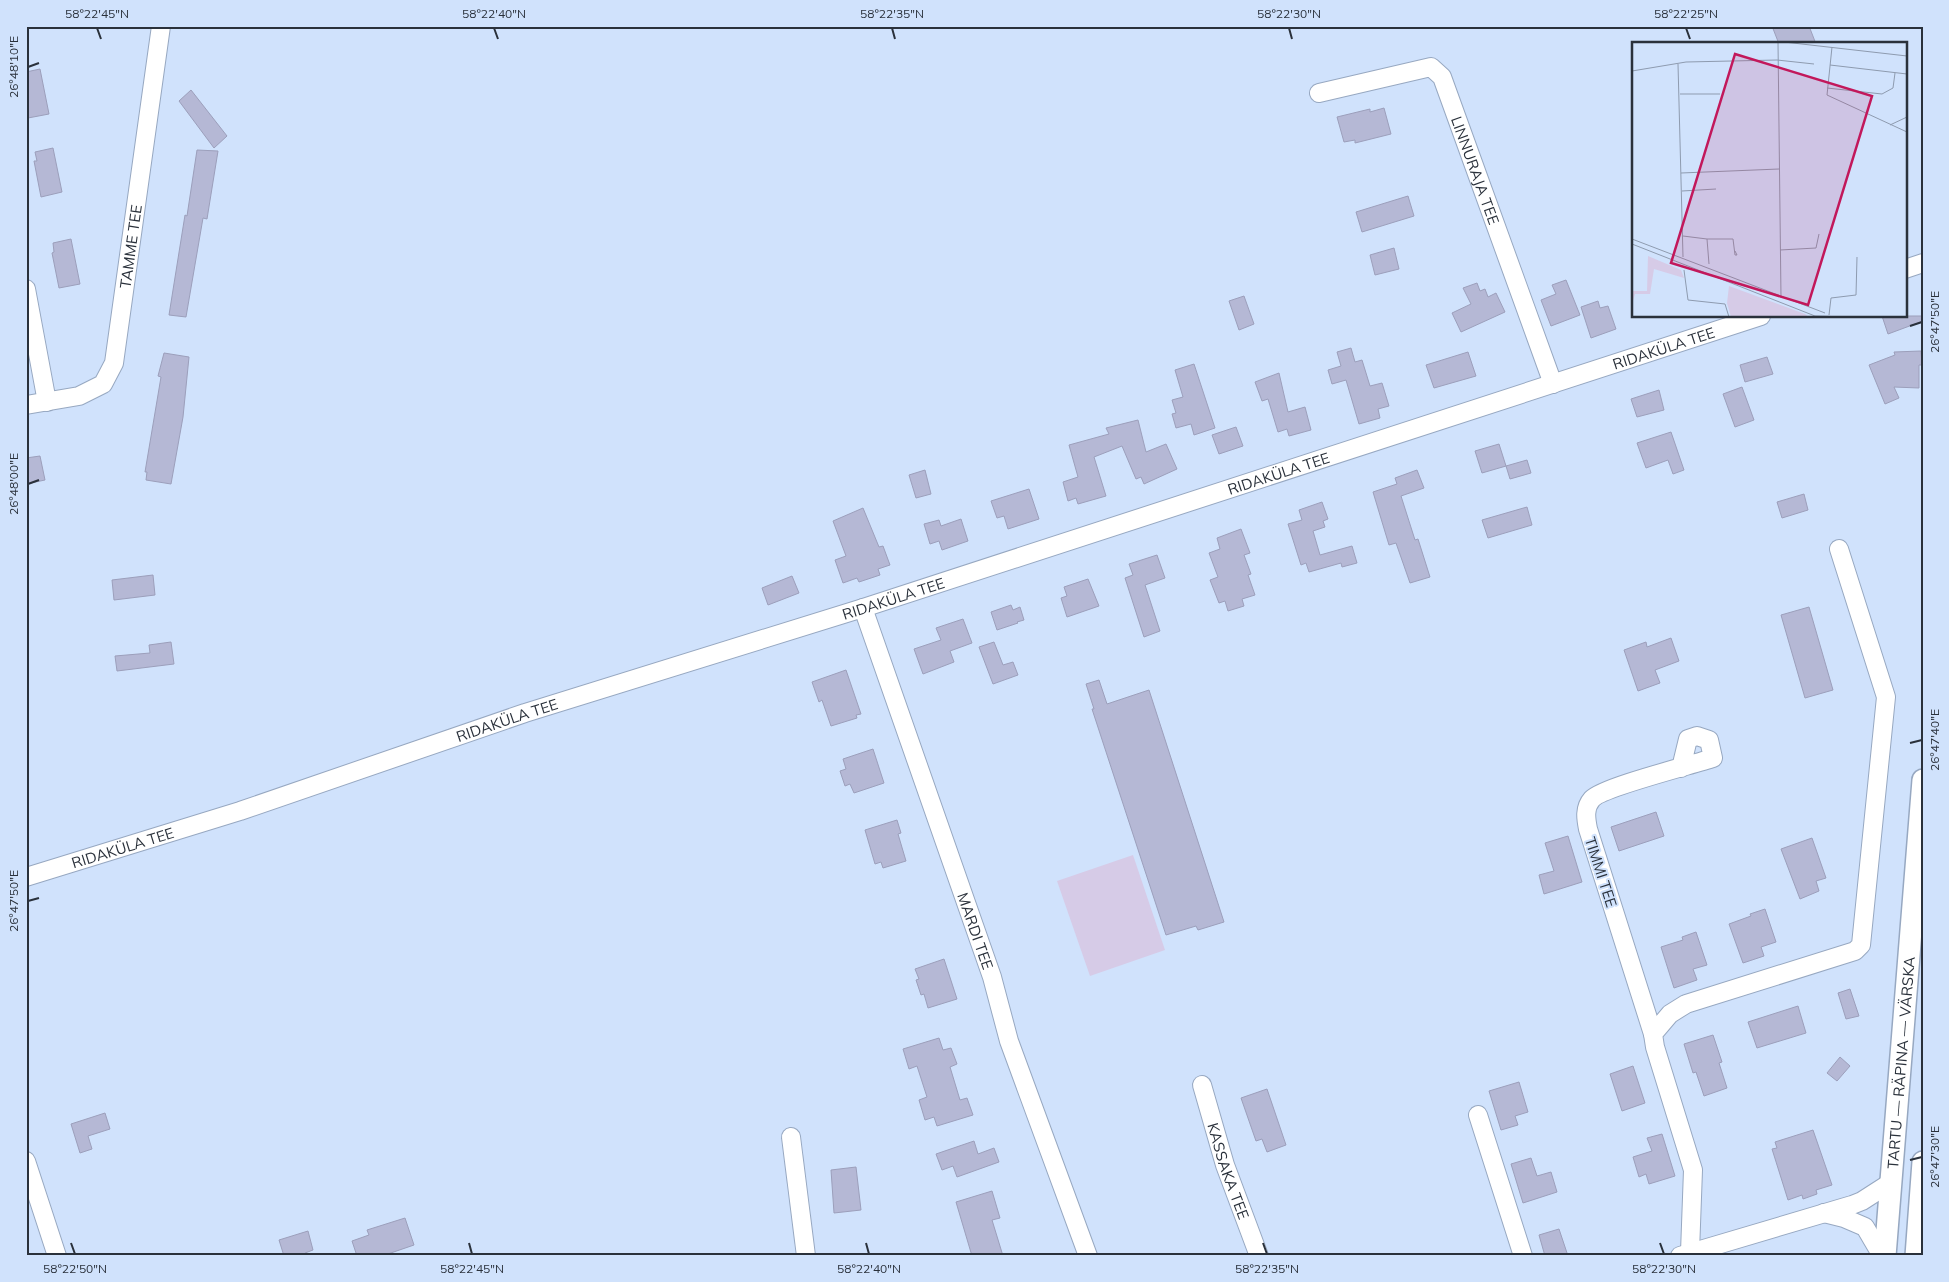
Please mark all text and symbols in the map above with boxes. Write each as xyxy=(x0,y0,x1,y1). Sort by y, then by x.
text: 58°22'45"N xyxy=(65,6,129,21)
text: 58°22'40"N xyxy=(462,6,526,21)
text: 58°22'35"N xyxy=(860,6,924,21)
text: 58°22'30"N xyxy=(1257,6,1321,21)
text: 58°22'25"N xyxy=(1654,6,1718,21)
text: 26°48'10"E xyxy=(6,36,21,98)
inset map xyxy=(1632,42,1906,318)
street label: LINNURAJA TEE xyxy=(1447,114,1504,227)
street label: TAMME TEE xyxy=(115,203,146,289)
text: 26°47'50"E xyxy=(1927,291,1942,353)
street label: RIDAKÜLA TEE xyxy=(1610,322,1717,373)
street label: RIDAKÜLA TEE xyxy=(1225,447,1332,498)
text: 26°48'00"E xyxy=(6,453,21,515)
street label: RIDAKÜLA TEE xyxy=(840,573,947,623)
street label: RIDAKÜLA TEE xyxy=(453,694,560,746)
text: 26°47'40"E xyxy=(1927,709,1942,771)
street label: RIDAKÜLA TEE xyxy=(69,822,176,872)
street label: TIMMI TEE xyxy=(1581,834,1621,910)
text: 26°47'50"E xyxy=(6,870,21,932)
street label: MARDI TEE xyxy=(954,890,998,972)
street label: TARTU — RÄPINA — VÄRSKA xyxy=(1883,956,1918,1169)
street label: KASSAKA TEE xyxy=(1204,1121,1254,1222)
text: 26°47'30"E xyxy=(1927,1126,1942,1188)
text: 58°22'50"N xyxy=(43,1261,107,1276)
text: 58°22'45"N xyxy=(440,1261,504,1276)
text: 58°22'40"N xyxy=(837,1261,901,1276)
text: 58°22'35"N xyxy=(1235,1261,1299,1276)
text: 58°22'30"N xyxy=(1632,1261,1696,1276)

